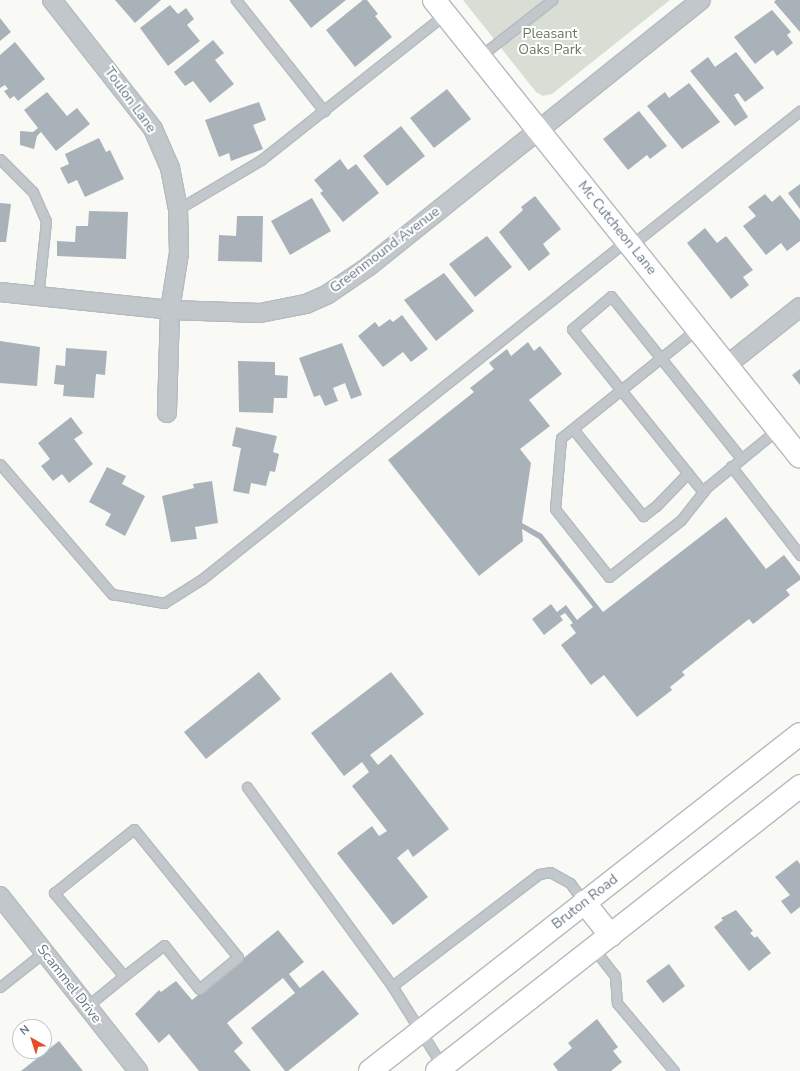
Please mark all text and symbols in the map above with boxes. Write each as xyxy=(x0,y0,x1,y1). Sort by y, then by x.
park label: Pleasant Oaks Park xyxy=(518,26,582,58)
street label: Toulon Lane xyxy=(101,64,159,136)
street label: Mc Cutcheon Lane xyxy=(574,178,660,278)
street label: Greenmound Avenue xyxy=(327,203,443,297)
street label: Bruton Road xyxy=(549,871,621,933)
street label: Scammel Drive xyxy=(33,941,105,1027)
north arrow xyxy=(12,1019,52,1059)
text: N xyxy=(17,1022,33,1038)

